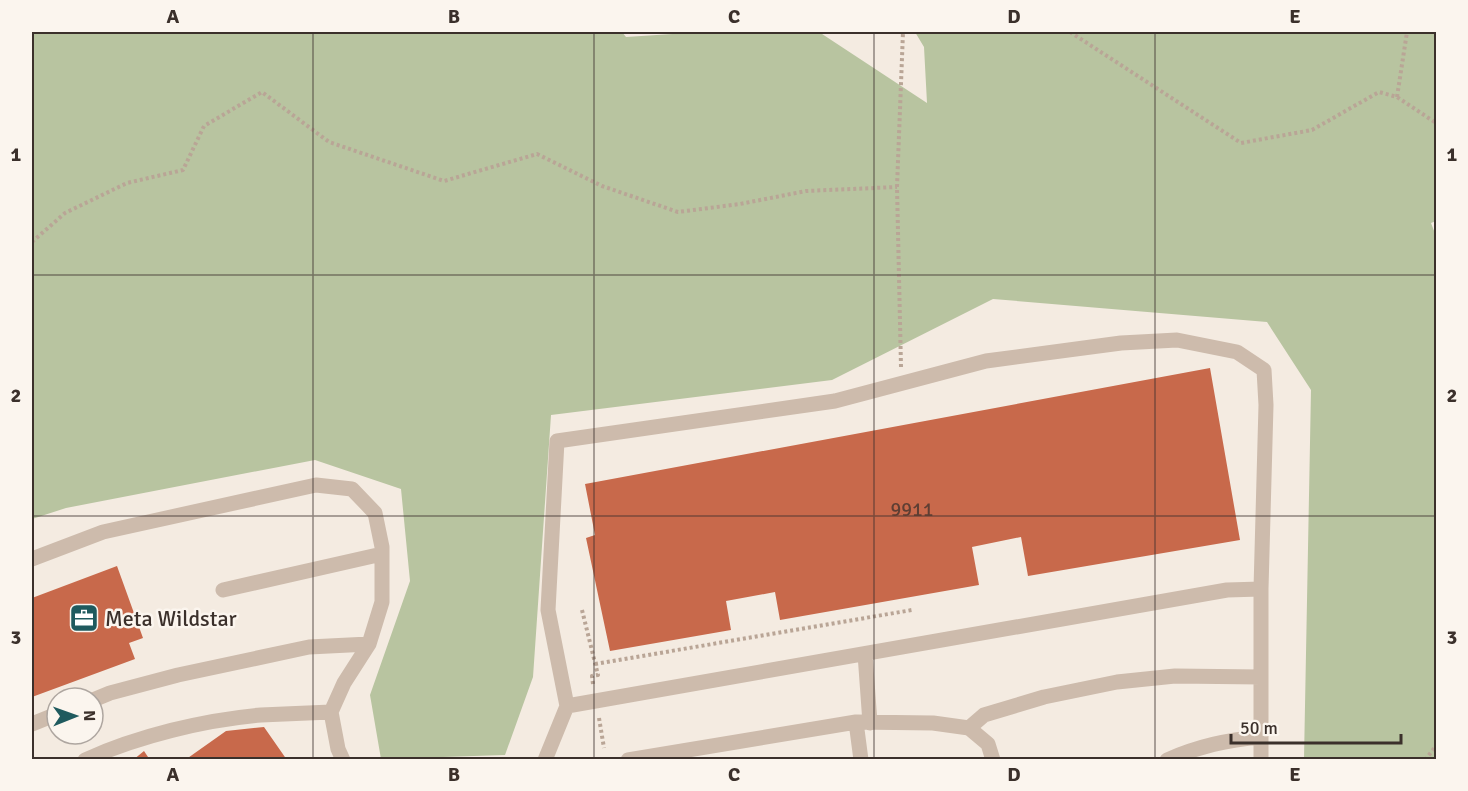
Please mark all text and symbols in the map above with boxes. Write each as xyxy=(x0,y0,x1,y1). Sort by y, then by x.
text: A xyxy=(167,4,180,29)
text: B xyxy=(448,4,460,29)
text: C xyxy=(728,4,740,29)
text: D xyxy=(1007,4,1021,29)
text: E xyxy=(1289,4,1301,29)
text: 1 xyxy=(11,142,22,167)
text: 1 xyxy=(1447,142,1458,167)
text: 2 xyxy=(11,383,21,408)
text: 2 xyxy=(1447,383,1457,408)
house number: 9911 xyxy=(890,497,934,522)
office icon: Meta Wildstar xyxy=(68,602,100,634)
place label: Meta Wildstar xyxy=(105,605,237,632)
text: 3 xyxy=(11,625,21,650)
text: 3 xyxy=(1447,625,1457,650)
north arrow xyxy=(45,686,105,746)
scale bar xyxy=(1231,707,1400,745)
text: N xyxy=(79,710,99,721)
text: 50 m xyxy=(1240,717,1278,739)
text: A xyxy=(167,762,180,787)
text: B xyxy=(448,762,460,787)
text: C xyxy=(728,762,740,787)
text: D xyxy=(1007,762,1021,787)
text: E xyxy=(1289,762,1301,787)

